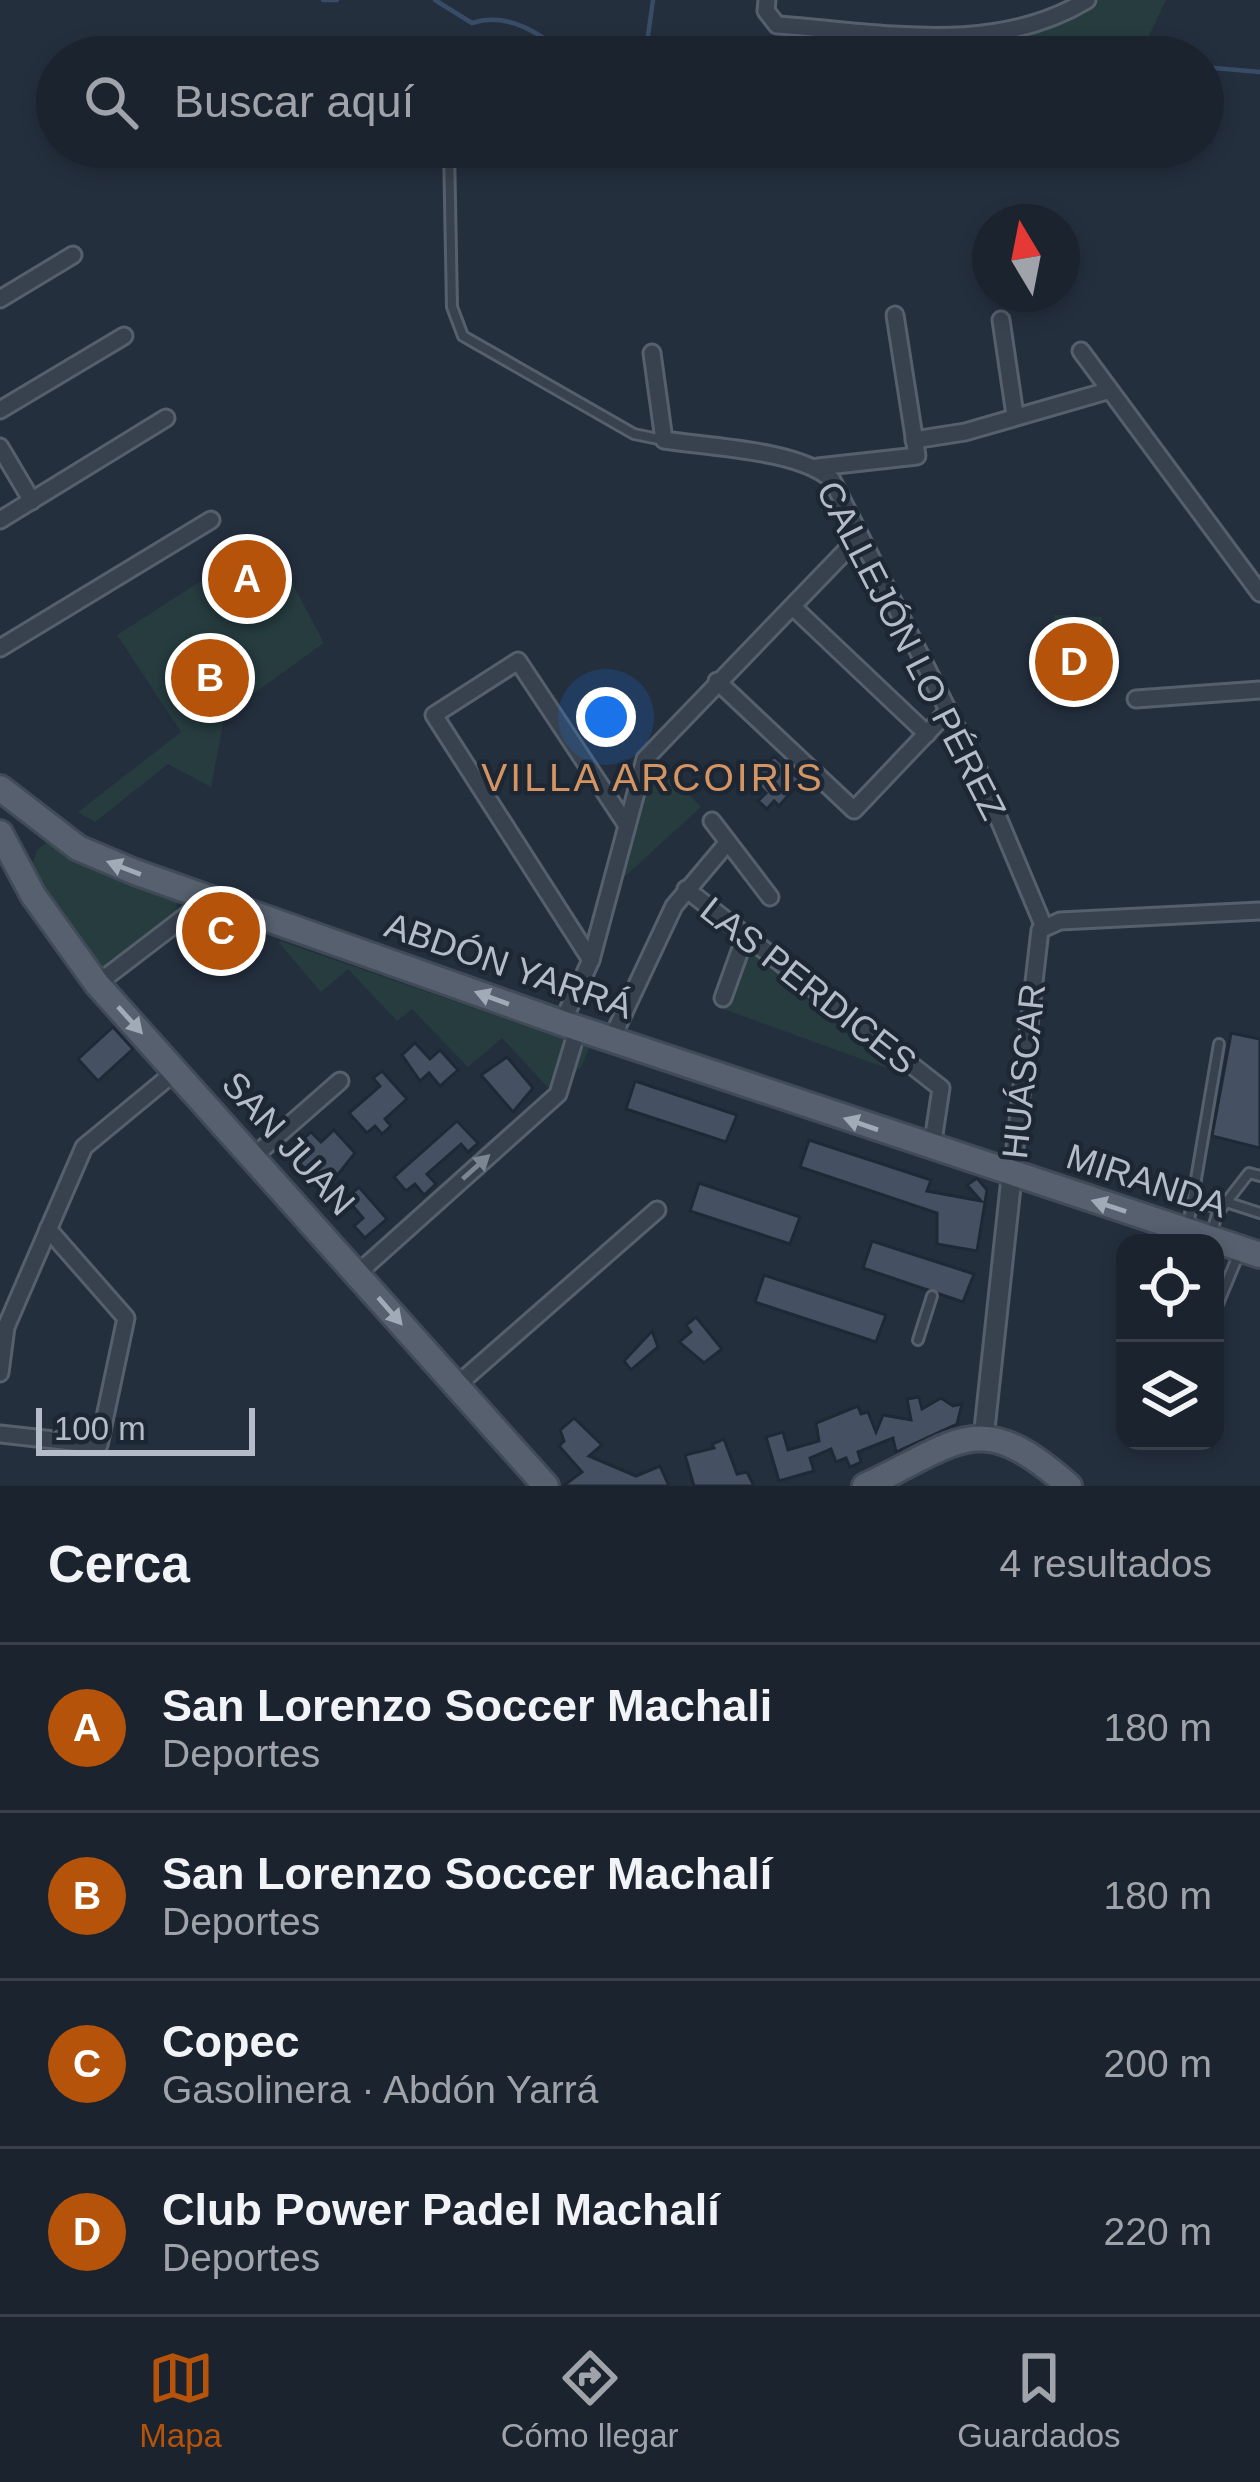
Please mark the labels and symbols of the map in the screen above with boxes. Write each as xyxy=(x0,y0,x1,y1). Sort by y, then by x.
north arrow xyxy=(972,204,1080,312)
street label: CALLEJÓN LO PÉREZ xyxy=(808,474,1015,826)
pin: A xyxy=(208,534,286,624)
pin: D xyxy=(1035,617,1113,707)
pin: B xyxy=(171,633,249,723)
your location xyxy=(576,687,636,747)
district label: VILLA ARCOIRIS xyxy=(481,756,825,799)
one-way arrow xyxy=(106,857,142,876)
pin: C xyxy=(182,886,260,976)
street label: LAS PERDICES xyxy=(693,889,925,1082)
street label: ABDÓN YARRÁ xyxy=(380,904,638,1027)
street label: HUÁSCAR xyxy=(994,981,1053,1161)
one-way arrow xyxy=(474,988,510,1006)
one-way arrow xyxy=(116,1006,143,1035)
street label: SAN JUAN xyxy=(214,1063,363,1223)
one-way arrow xyxy=(843,1114,879,1132)
street label: MIRANDA xyxy=(1062,1135,1232,1226)
one-way arrow xyxy=(462,1154,491,1181)
one-way arrow xyxy=(1090,1195,1127,1214)
one-way arrow xyxy=(377,1296,403,1326)
scale bar xyxy=(36,1402,255,1455)

